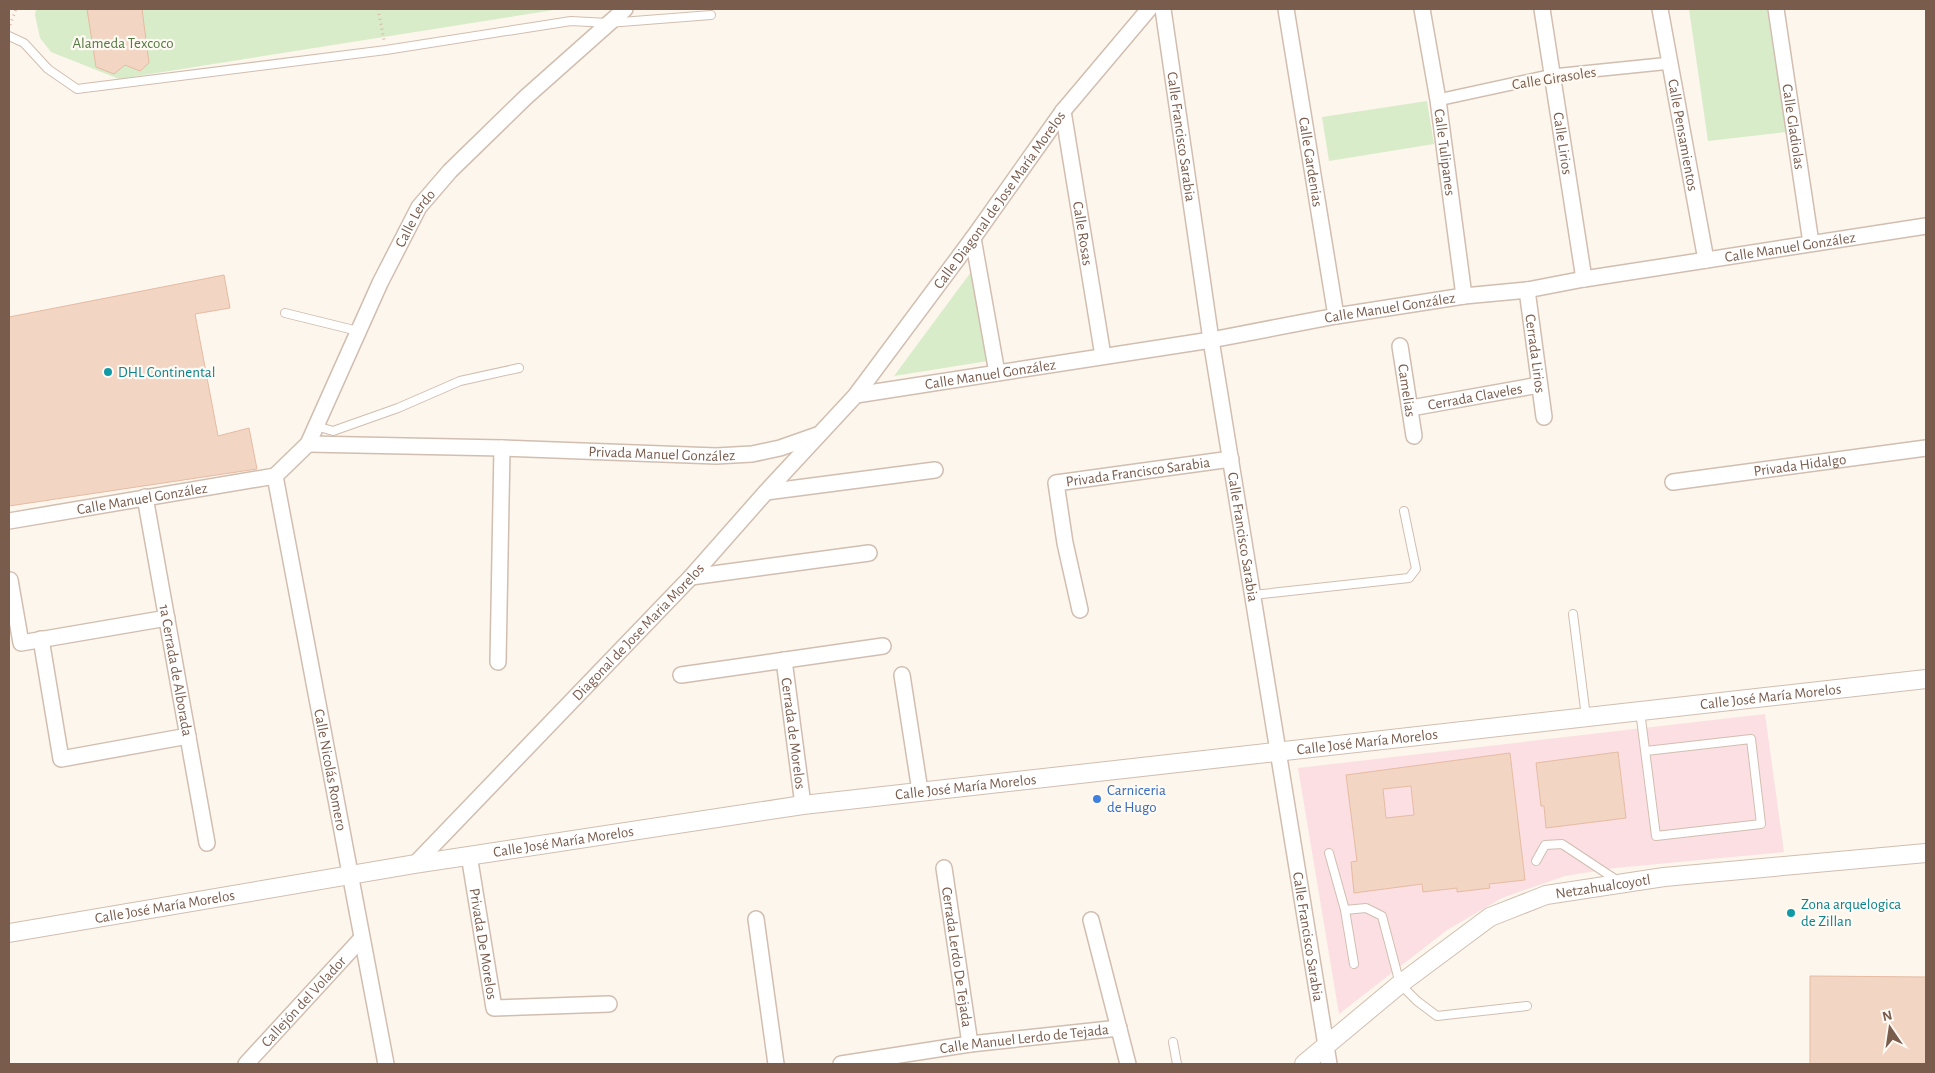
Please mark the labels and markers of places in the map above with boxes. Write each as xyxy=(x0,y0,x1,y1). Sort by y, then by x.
place label: DHL Continental xyxy=(118,365,215,380)
marker: DHL Continental xyxy=(102,366,114,378)
place label: Carniceria de Hugo xyxy=(1107,783,1166,815)
marker: Carniceria de Hugo xyxy=(1091,793,1103,805)
place label: Zona arquelogica de Zillan xyxy=(1801,897,1901,929)
marker: Zona arquelogica de Zillan xyxy=(1785,907,1797,919)

